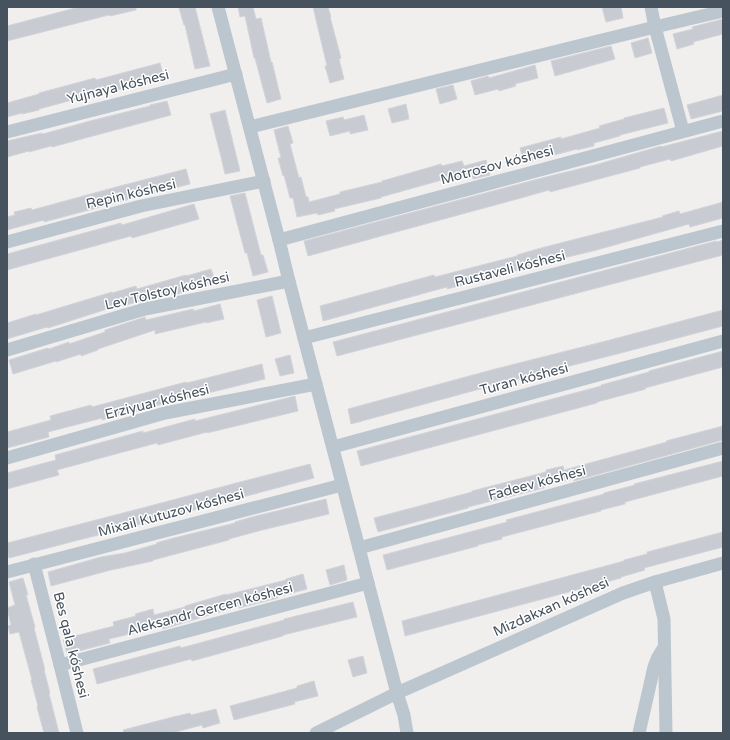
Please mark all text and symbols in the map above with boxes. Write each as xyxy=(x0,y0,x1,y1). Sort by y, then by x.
street label: Yujnaya kóshesi xyxy=(65,66,171,108)
street label: Motrosov kóshesi xyxy=(439,142,555,188)
street label: Repin kóshesi xyxy=(84,175,178,213)
street label: Rustaveli kóshesi xyxy=(453,247,567,291)
street label: Lev Tolstoy kóshesi xyxy=(103,268,231,314)
street label: Turan kóshesi xyxy=(478,359,570,399)
street label: Erziyuar kóshesi xyxy=(103,381,211,423)
street label: Fadeev kóshesi xyxy=(486,462,588,504)
street label: Mixail Kutuzov kóshesi xyxy=(96,485,246,541)
street label: Mizdakxan kóshesi xyxy=(490,574,612,640)
street label: Aleksandr Gercen kóshesi xyxy=(125,579,295,639)
street label: Bes qala kóshesi xyxy=(50,590,92,700)

